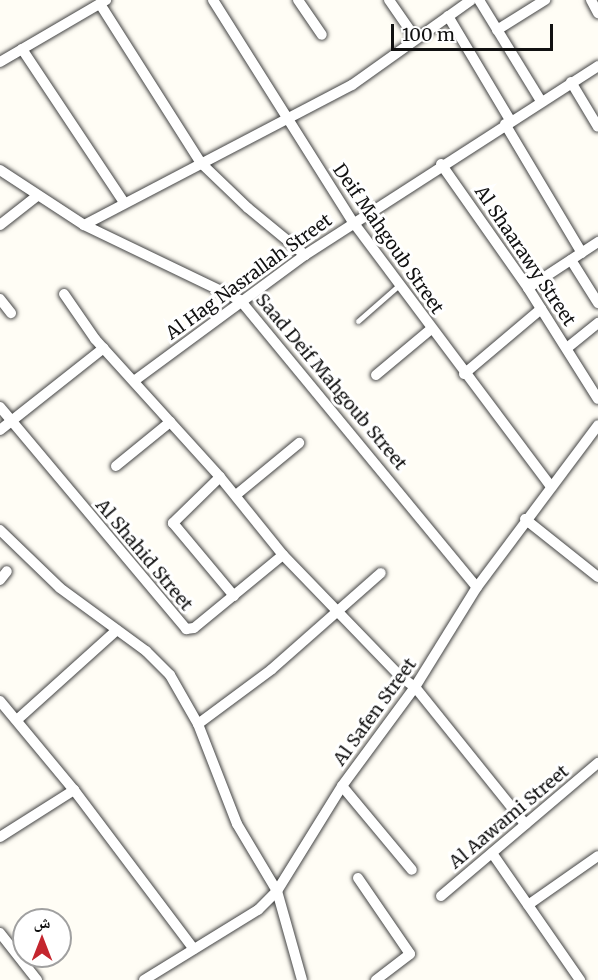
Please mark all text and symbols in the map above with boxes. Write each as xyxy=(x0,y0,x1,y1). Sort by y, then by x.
scale bar xyxy=(394,12,556,50)
text: 100 m xyxy=(402,23,455,46)
street label: Deif Mahgoub Street xyxy=(328,160,448,318)
street label: Al Shaarawy Street xyxy=(470,182,580,330)
street label: Al Hag Nasrallah Street xyxy=(162,209,336,345)
street label: Saad Deif Mahgoub Street xyxy=(251,289,411,475)
street label: Al Shahid Street xyxy=(91,495,197,615)
street label: Al Safen Street xyxy=(329,654,421,770)
street label: Al Aawami Street xyxy=(445,761,573,873)
north arrow xyxy=(12,908,72,968)
text: ش xyxy=(34,912,50,932)

